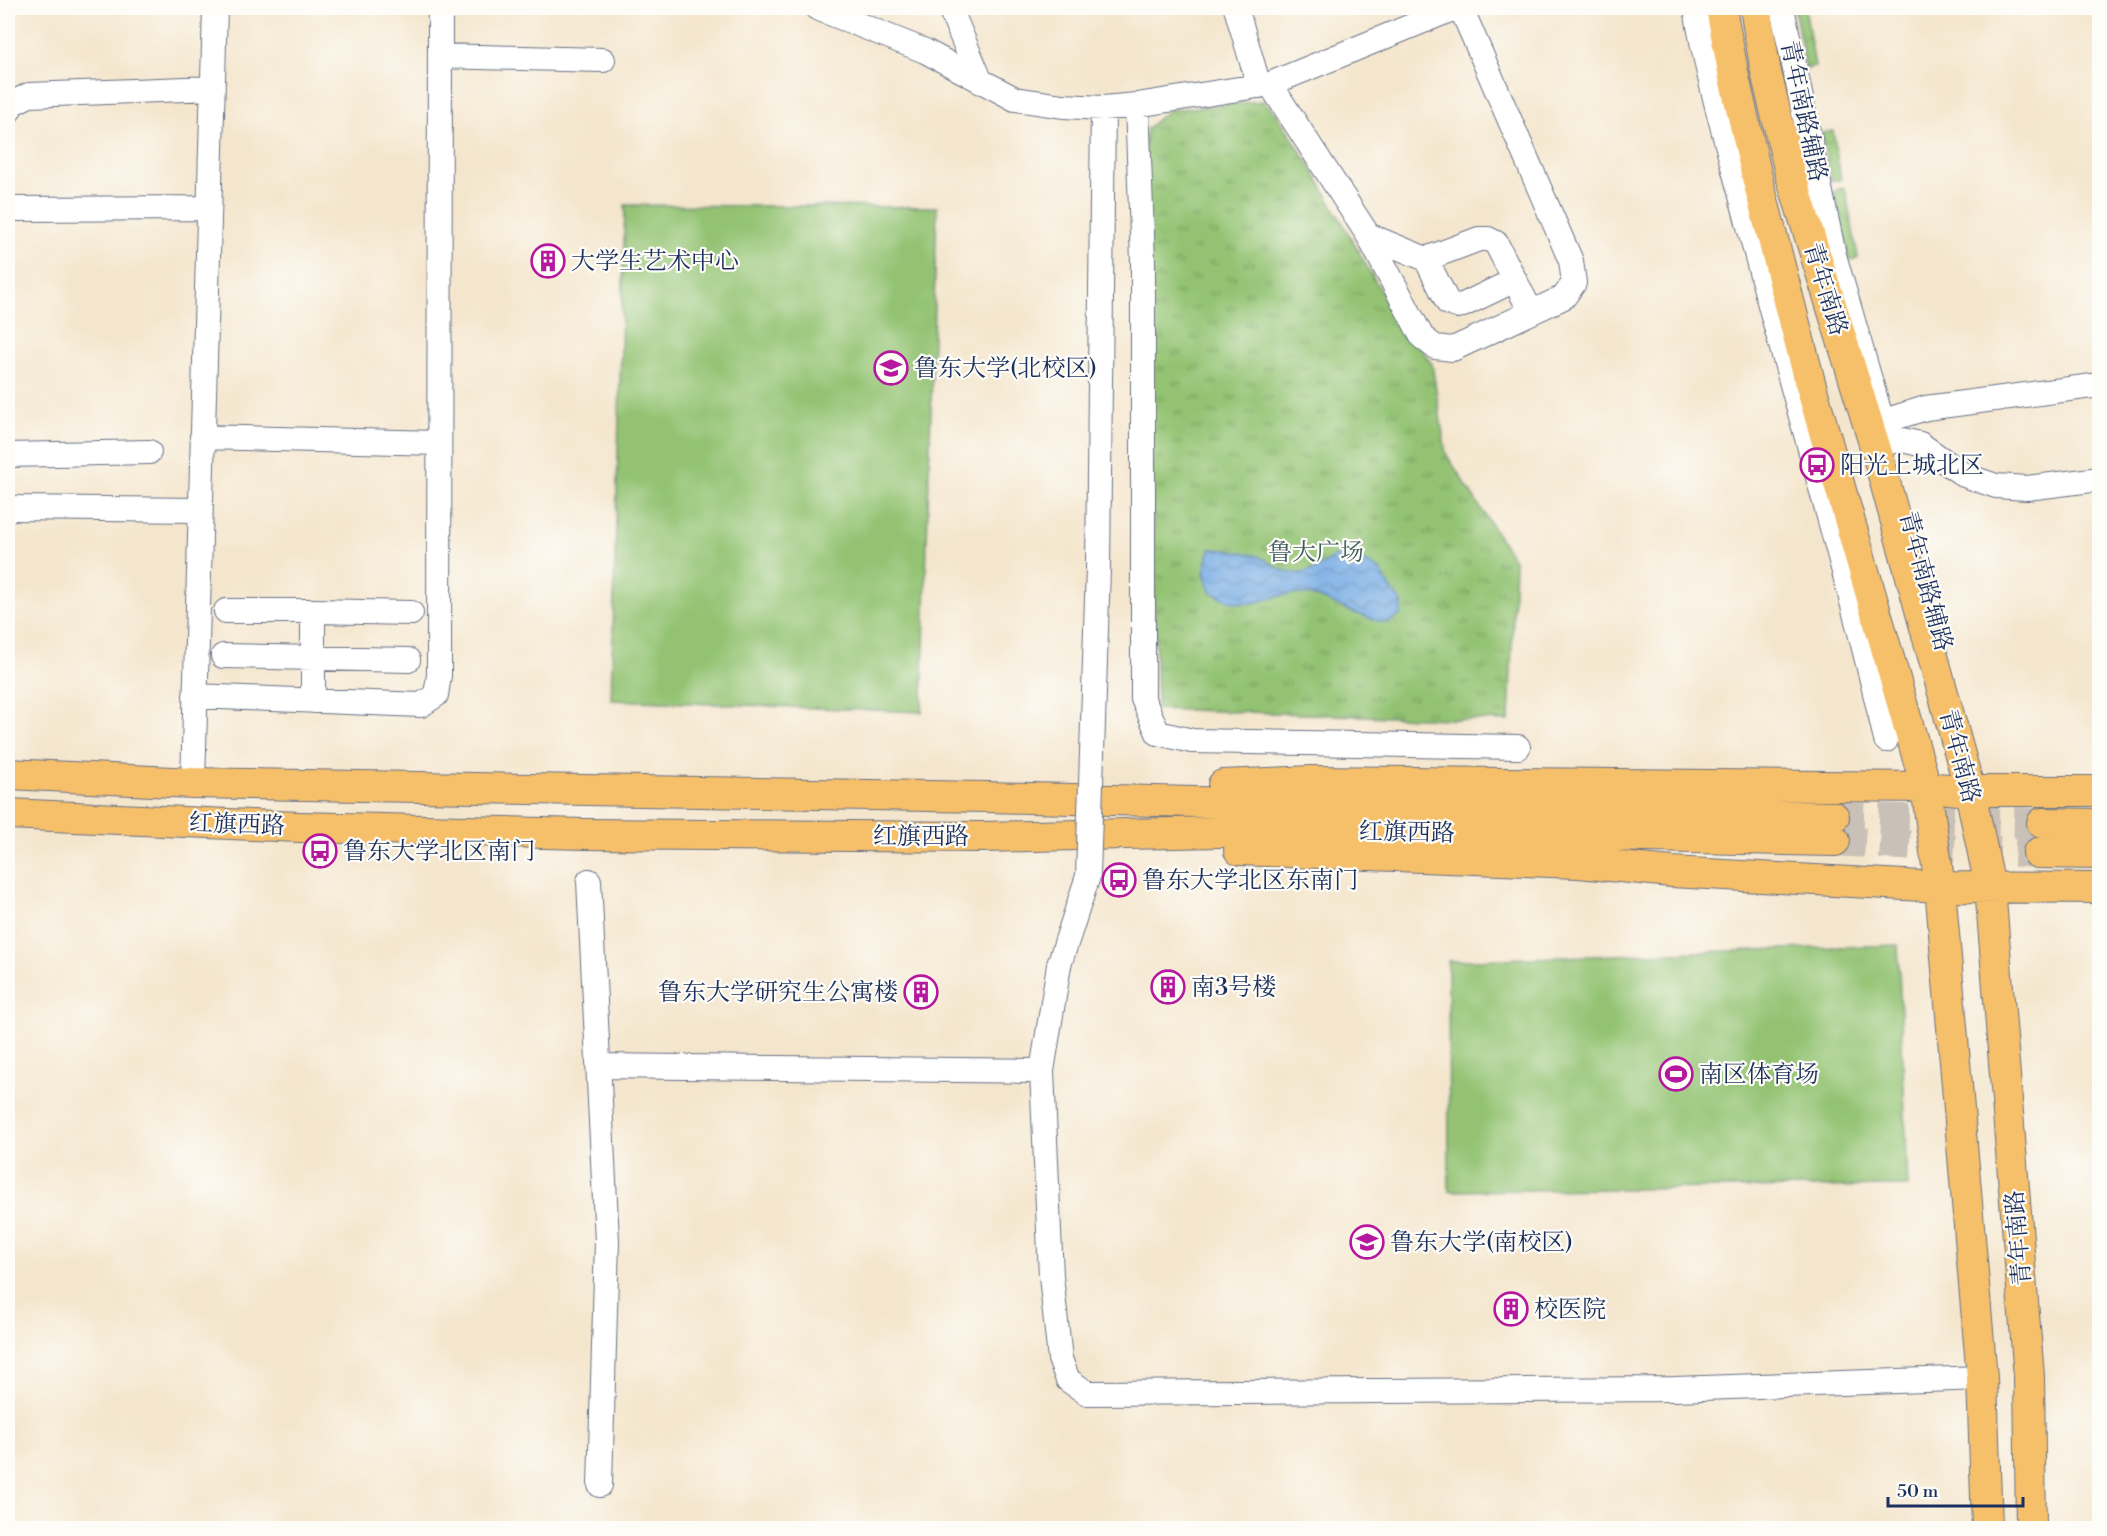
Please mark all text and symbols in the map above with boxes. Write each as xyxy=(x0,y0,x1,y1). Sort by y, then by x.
street label: 青年南路辅路 xyxy=(1773,38,1833,185)
street label: 青年南路 xyxy=(1797,239,1853,340)
building icon: 大学生艺术中心 xyxy=(530,243,566,279)
place label: 大学生艺术中心 xyxy=(571,247,739,277)
school or university icon: 鲁东大学(北校区) xyxy=(873,350,909,386)
place label: 鲁东大学(北校区) xyxy=(914,354,1097,384)
bus stop icon: 阳光上城北区 xyxy=(1799,447,1835,483)
place label: 阳光上城北区 xyxy=(1840,451,1984,481)
street label: 青年南路辅路 xyxy=(1892,508,1958,655)
park label: 鲁大广场 xyxy=(1268,538,1364,568)
street label: 青年南路 xyxy=(1932,706,1986,807)
street label: 红旗西路 xyxy=(188,808,285,842)
street label: 红旗西路 xyxy=(1359,817,1455,849)
street label: 红旗西路 xyxy=(873,822,969,852)
bus stop icon: 鲁东大学北区南门 xyxy=(302,833,338,869)
place label: 鲁东大学北区南门 xyxy=(343,837,535,867)
bus stop icon: 鲁东大学北区东南门 xyxy=(1101,862,1137,898)
place label: 鲁东大学北区东南门 xyxy=(1142,866,1358,896)
building icon: 南3号楼 xyxy=(1150,969,1186,1005)
place label: 南3号楼 xyxy=(1191,973,1276,1003)
building icon: 鲁东大学研究生公寓楼 xyxy=(903,974,939,1010)
place label: 鲁东大学研究生公寓楼 xyxy=(658,978,898,1008)
sports icon: 南区体育场 xyxy=(1658,1056,1694,1092)
place label: 南区体育场 xyxy=(1699,1060,1819,1090)
street label: 青年南路 xyxy=(2000,1189,2038,1287)
school or university icon: 鲁东大学(南校区) xyxy=(1349,1224,1385,1260)
place label: 鲁东大学(南校区) xyxy=(1390,1228,1573,1258)
building icon: 校医院 xyxy=(1493,1291,1529,1327)
place label: 校医院 xyxy=(1534,1295,1606,1325)
scale bar xyxy=(1888,1470,2023,1508)
text: 50 m xyxy=(1897,1480,1939,1503)

